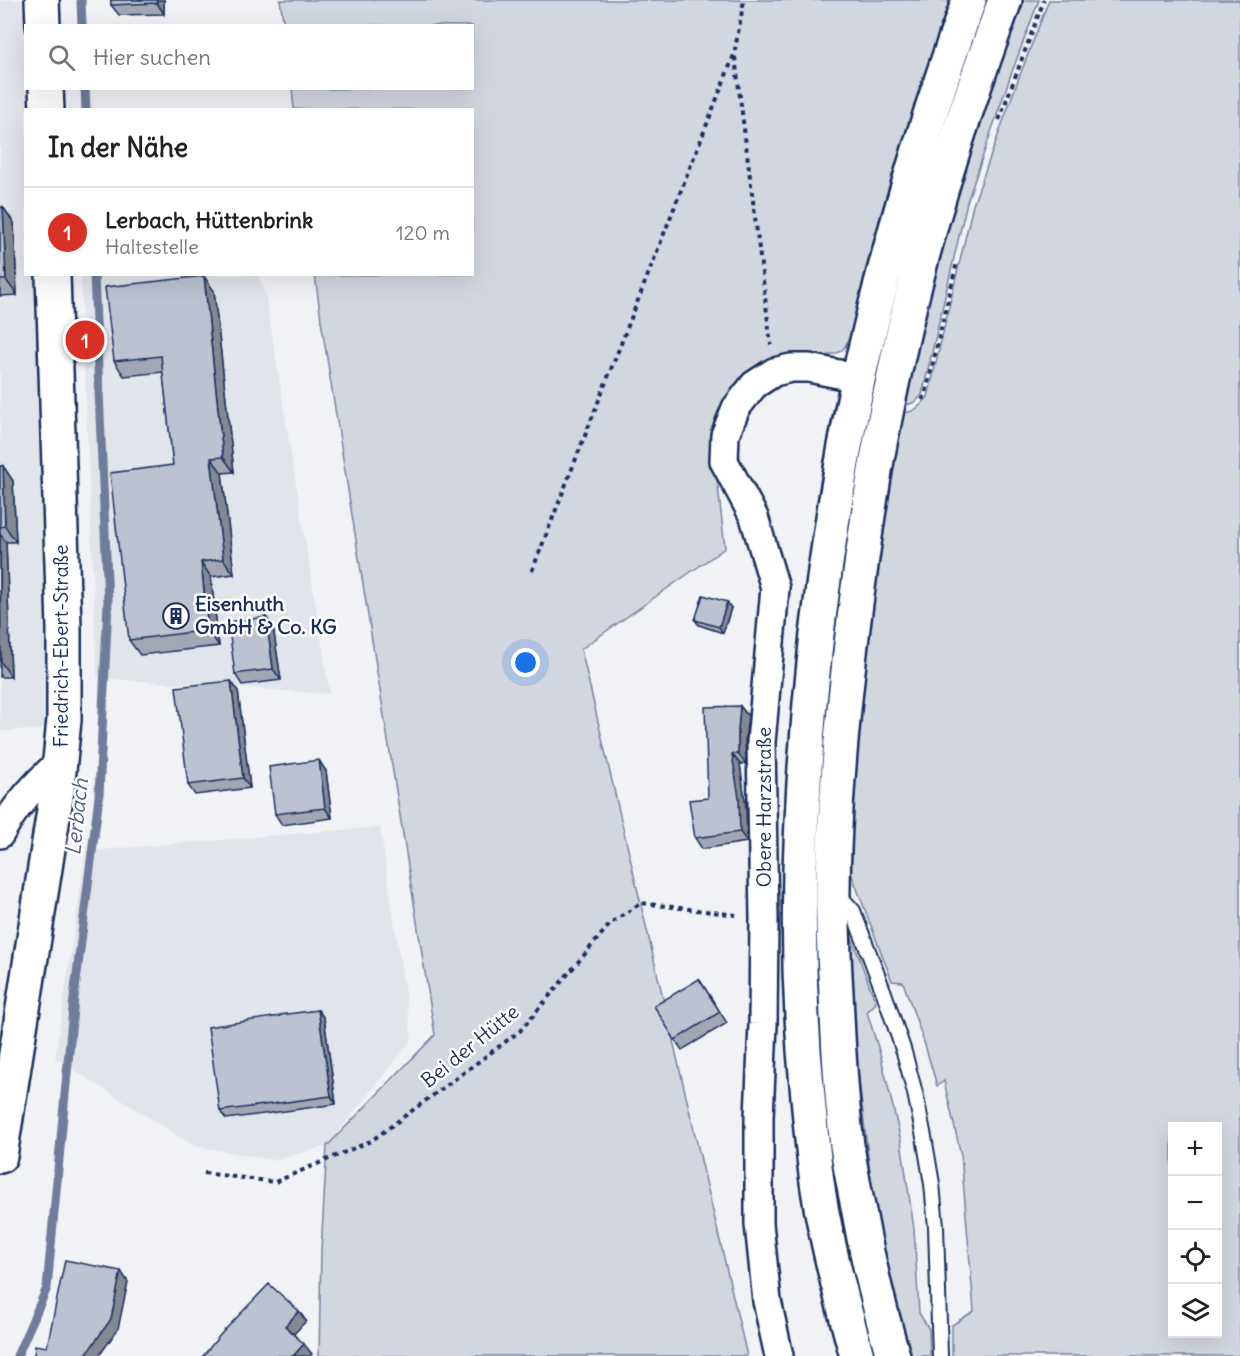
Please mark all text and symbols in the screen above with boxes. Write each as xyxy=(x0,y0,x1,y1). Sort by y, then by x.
search box xyxy=(24,24,474,90)
icon: search xyxy=(45,41,78,74)
text: Hier suchen xyxy=(93,43,211,71)
text: In der Nähe xyxy=(48,131,188,164)
text: Lerbach, Hüttenbrink xyxy=(105,206,313,234)
text: 1 xyxy=(64,220,71,245)
text: 120 m xyxy=(396,220,450,245)
text: Haltestelle xyxy=(105,234,199,259)
pin: 1 xyxy=(66,318,104,362)
street label: Friedrich-Ebert-Straße xyxy=(48,544,73,748)
place label: Eisenhuth GmbH & Co. KG xyxy=(195,591,337,639)
building icon: Eisenhuth GmbH & Co. KG xyxy=(161,601,191,631)
your location xyxy=(511,648,540,677)
street label: Obere Harzstraße xyxy=(751,727,776,887)
water label: Lerbach xyxy=(59,776,94,857)
street label: Bei der Hütte xyxy=(416,999,524,1093)
map controls xyxy=(1168,1122,1222,1338)
button: + xyxy=(1168,1122,1222,1176)
button: − xyxy=(1168,1176,1222,1230)
button: locate xyxy=(1168,1230,1222,1284)
button: layers xyxy=(1168,1284,1222,1338)

